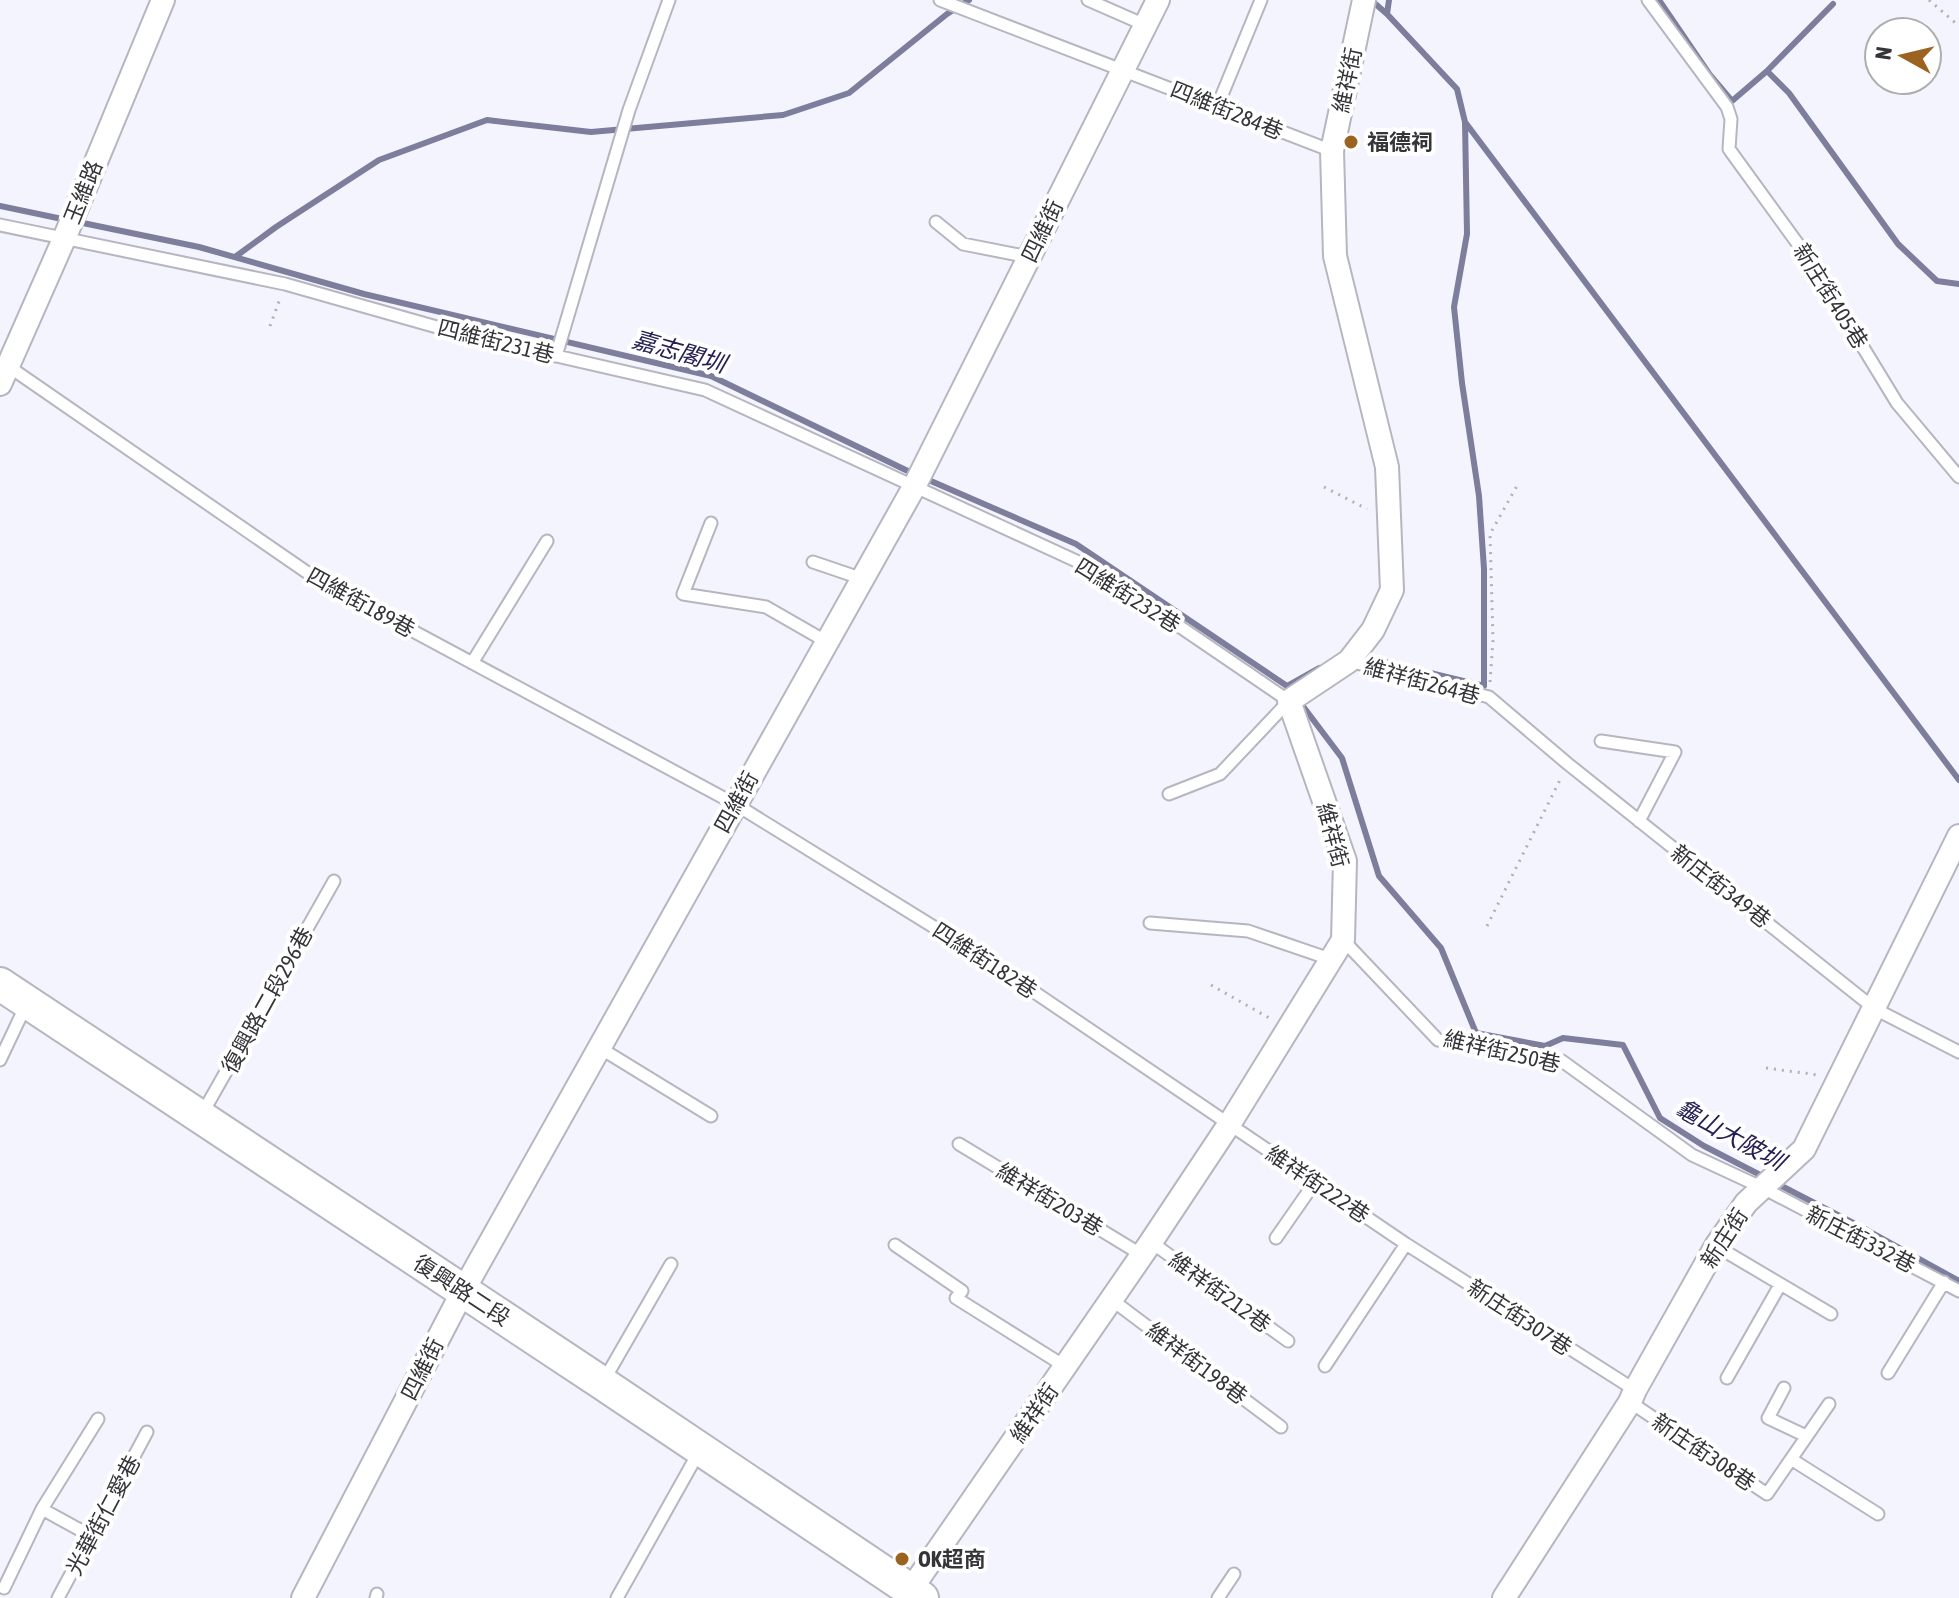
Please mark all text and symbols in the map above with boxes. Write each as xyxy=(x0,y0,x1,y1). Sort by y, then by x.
north arrow xyxy=(1863,16,1943,96)
street label: 維祥街 xyxy=(1327,45,1367,115)
text: N xyxy=(1869,45,1897,61)
street label: 四維街284巷 xyxy=(1167,76,1287,144)
place label: 福德祠 xyxy=(1367,129,1433,155)
marker: 福德祠 xyxy=(1342,133,1360,151)
street label: 玉維路 xyxy=(59,157,107,227)
street label: 四維街 xyxy=(1016,196,1068,266)
street label: 新庄街405巷 xyxy=(1788,239,1874,353)
street label: 四維街231巷 xyxy=(435,314,557,368)
water label: 嘉志閣圳 xyxy=(629,325,732,379)
street label: 四維街232巷 xyxy=(1071,552,1185,638)
street label: 四維街189巷 xyxy=(303,562,419,642)
street label: 維祥街264巷 xyxy=(1361,653,1483,709)
street label: 四維街 xyxy=(709,767,763,837)
street label: 維祥街 xyxy=(1312,800,1354,870)
street label: 新庄街349巷 xyxy=(1666,839,1776,933)
street label: 四維街182巷 xyxy=(928,917,1042,1003)
street label: 復興路二段296巷 xyxy=(216,922,318,1078)
street label: 維祥街250巷 xyxy=(1441,1025,1563,1077)
water label: 龜山大陂圳 xyxy=(1671,1094,1792,1177)
street label: 維祥街222巷 xyxy=(1261,1140,1375,1228)
street label: 維祥街203巷 xyxy=(992,1157,1108,1241)
street label: 新庄街332巷 xyxy=(1802,1200,1920,1278)
street label: 新庄街 xyxy=(1695,1203,1753,1273)
street label: 維祥街212巷 xyxy=(1164,1247,1276,1337)
street label: 復興路二段 xyxy=(409,1249,515,1331)
street label: 新庄街307巷 xyxy=(1463,1274,1577,1360)
street label: 維祥街198巷 xyxy=(1142,1317,1252,1409)
street label: 四維街 xyxy=(395,1334,449,1404)
street label: 維祥街 xyxy=(1004,1379,1064,1447)
street label: 新庄街308巷 xyxy=(1647,1408,1761,1496)
street label: 光華街仁愛巷 xyxy=(61,1451,145,1579)
place label: OK超商 xyxy=(918,1546,986,1572)
marker: OK超商 xyxy=(893,1550,911,1568)

